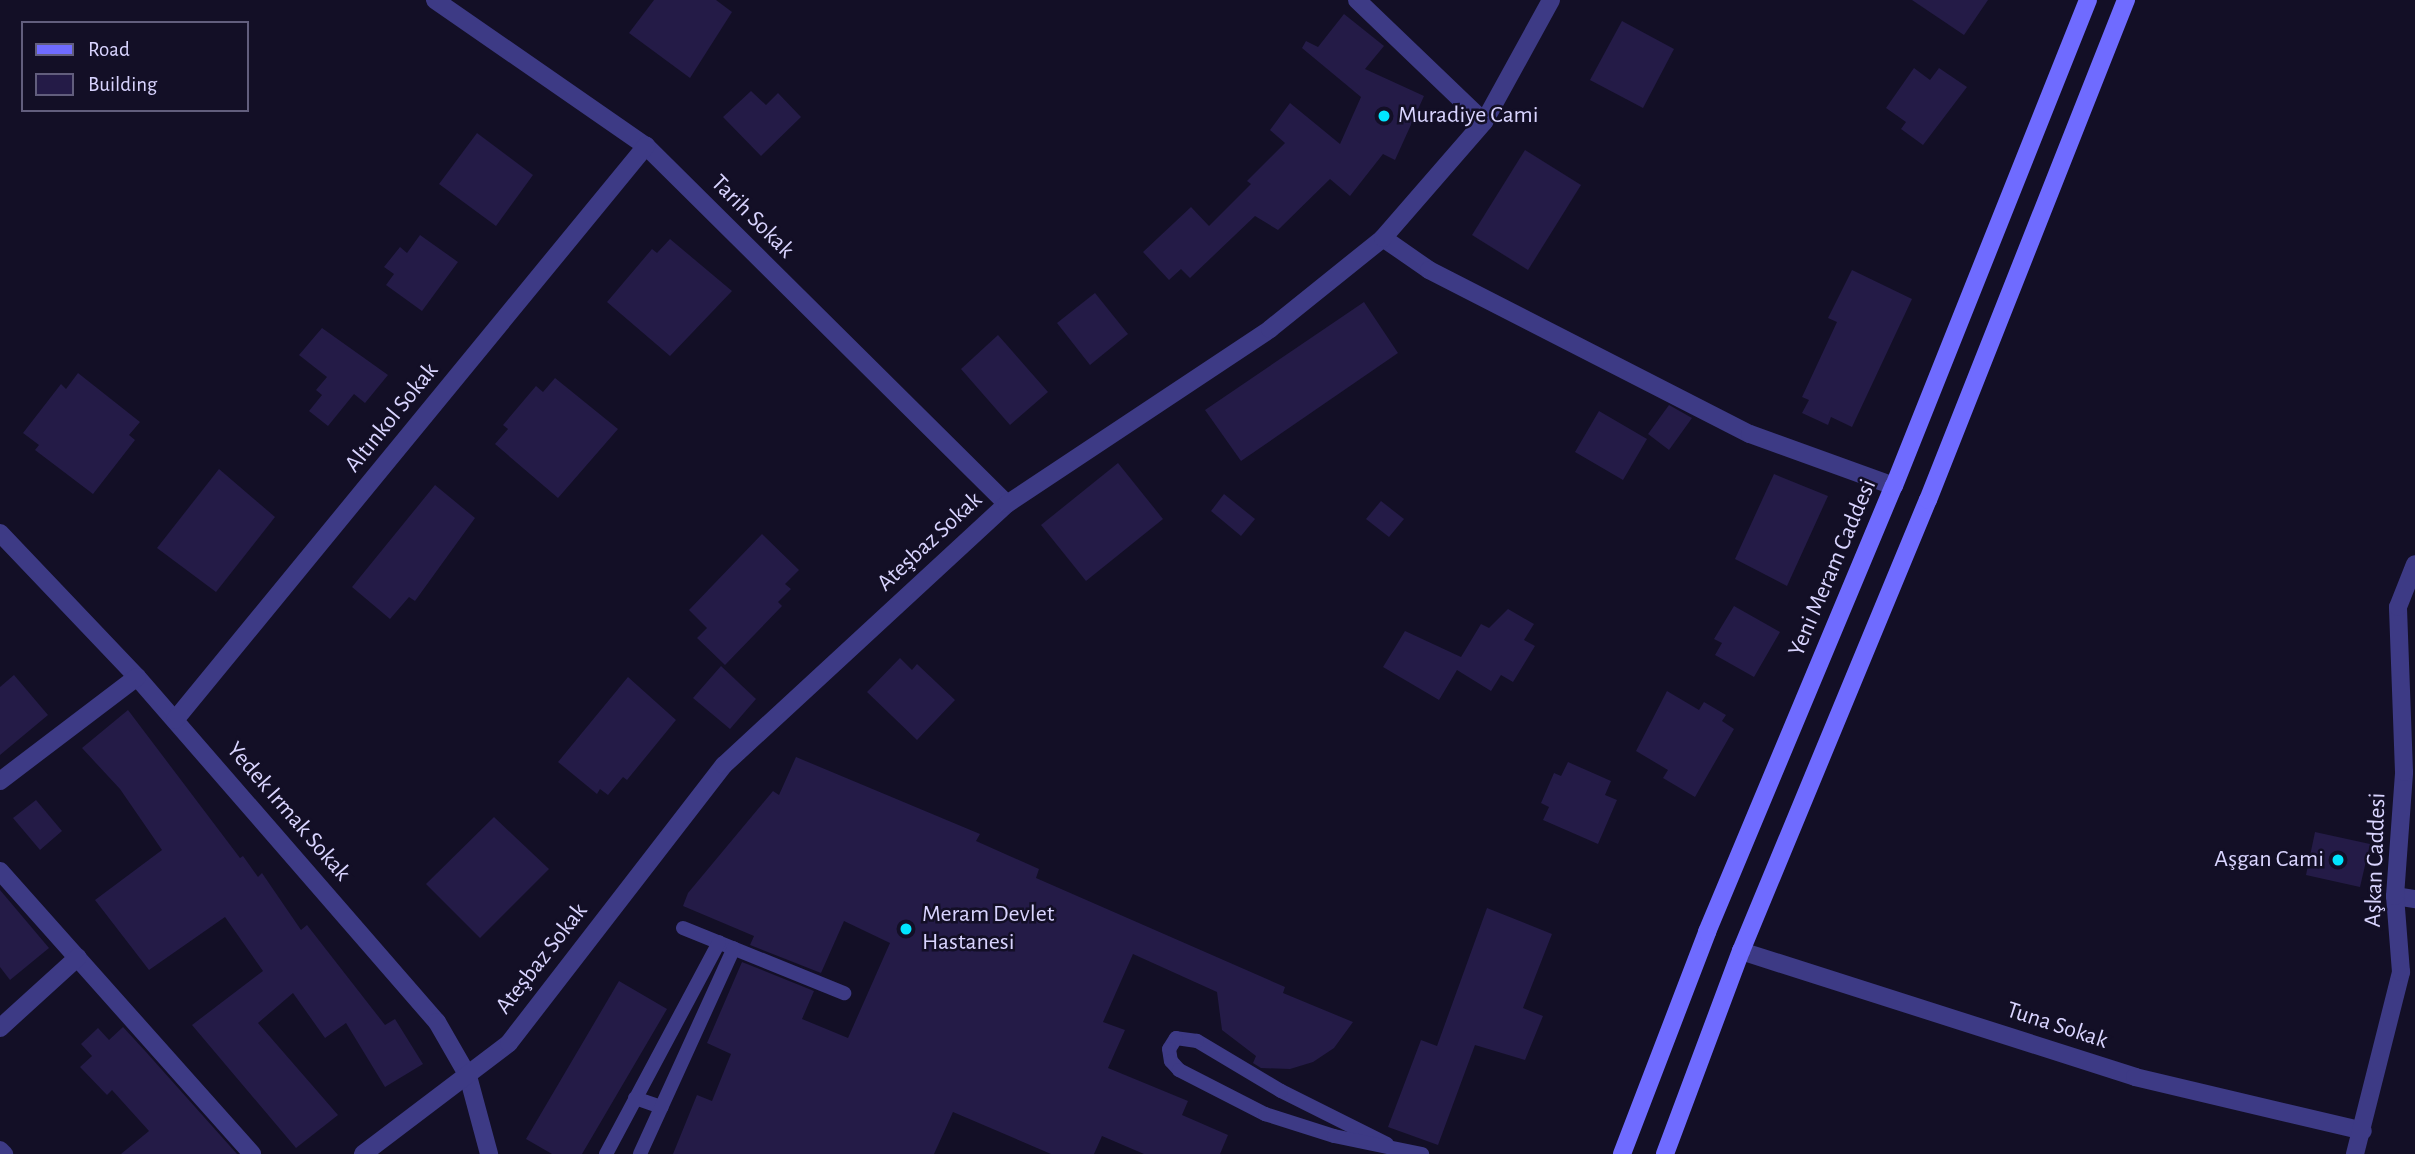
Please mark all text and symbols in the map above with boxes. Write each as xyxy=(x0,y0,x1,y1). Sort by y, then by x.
legend xyxy=(21,21,248,112)
text: Road xyxy=(88,39,130,60)
text: Building xyxy=(88,74,157,95)
place label: Muradiye Cami xyxy=(1398,102,1539,130)
marker: Muradiye Cami xyxy=(1376,108,1392,124)
street label: Tarih Sokak xyxy=(704,169,800,265)
street label: Altınkol Sokak xyxy=(339,357,445,479)
street label: Yeni Meram Caddesi xyxy=(1783,475,1883,661)
street label: Ateşbaz Sokak xyxy=(872,486,988,598)
street label: Yedek Irmak Sokak xyxy=(220,737,356,887)
street label: Aşkan Caddesi xyxy=(2359,792,2393,928)
place label: Aşgan Cami xyxy=(2214,846,2324,874)
marker: Aşgan Cami xyxy=(2330,852,2346,868)
street label: Ateşbaz Sokak xyxy=(490,898,594,1020)
place label: Meram Devlet Hastanesi xyxy=(922,901,1054,957)
marker: Meram Devlet Hastanesi xyxy=(896,919,916,939)
street label: Tuna Sokak xyxy=(2003,996,2111,1056)

